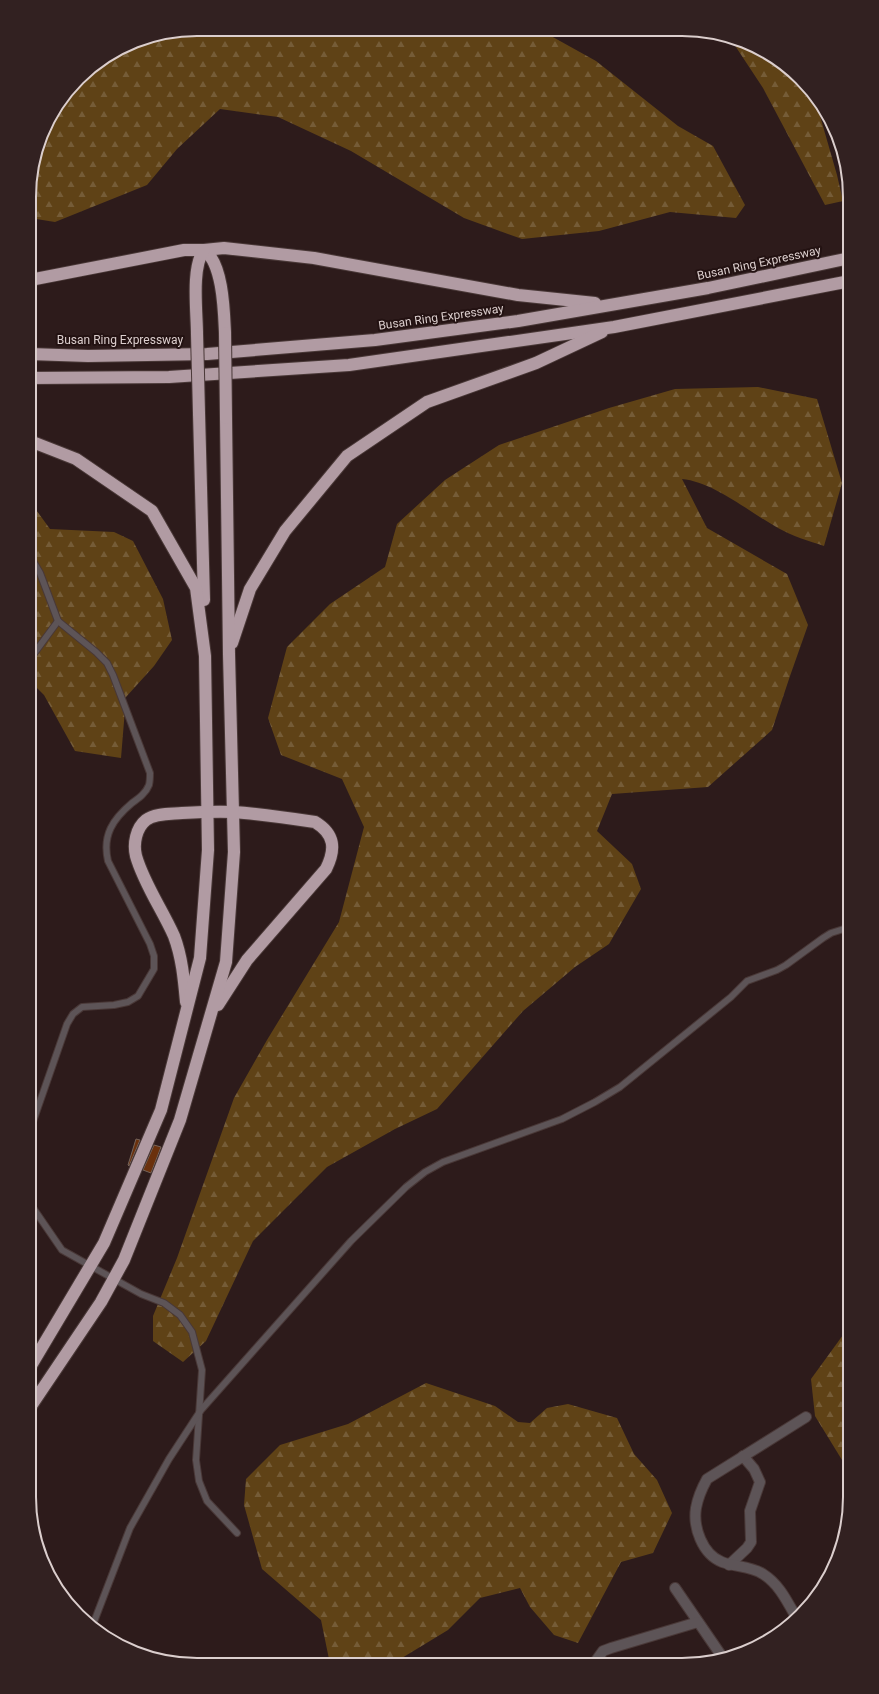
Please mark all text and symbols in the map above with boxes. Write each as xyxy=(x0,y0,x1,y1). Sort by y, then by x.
street label: Busan Ring Expressway xyxy=(696,243,823,283)
street label: Busan Ring Expressway xyxy=(377,301,505,333)
street label: Busan Ring Expressway xyxy=(57,333,184,347)

